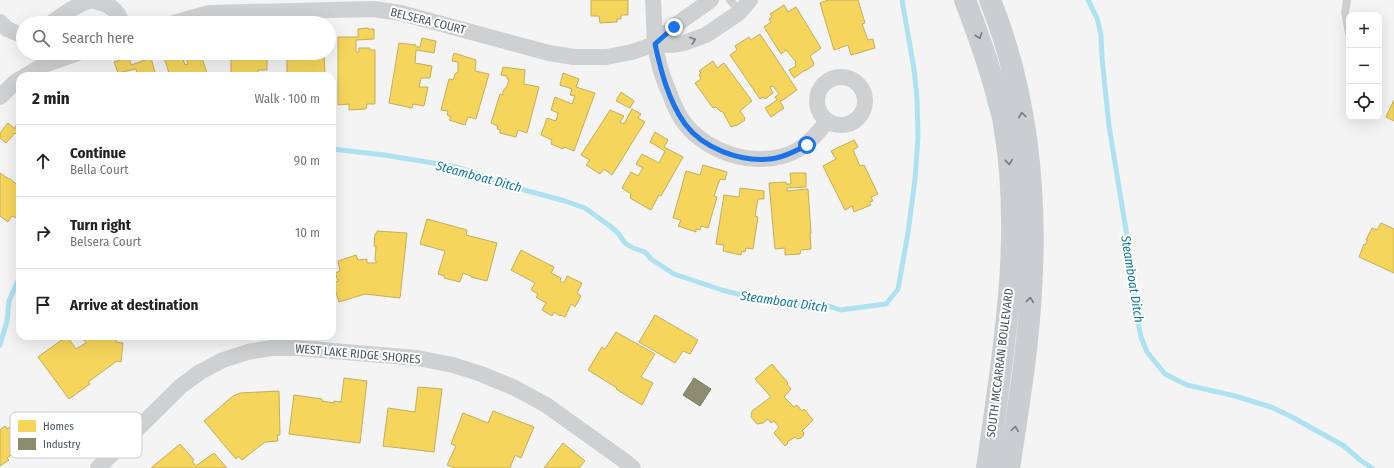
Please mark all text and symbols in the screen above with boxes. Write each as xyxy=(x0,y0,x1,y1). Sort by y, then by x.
street label: BELSERA COURT xyxy=(389,5,467,37)
map controls xyxy=(1346,12,1382,120)
button: + xyxy=(1346,12,1382,48)
search box xyxy=(16,16,336,60)
route end xyxy=(665,18,683,36)
icon: search xyxy=(30,27,52,49)
text: Search here xyxy=(62,29,134,47)
one-way arrow xyxy=(974,33,982,40)
one-way arrow xyxy=(690,36,697,44)
button: − xyxy=(1346,48,1382,84)
button: locate xyxy=(1346,84,1382,120)
text: 2 min xyxy=(32,88,70,109)
text: Walk · 100 m xyxy=(254,91,320,106)
one-way arrow xyxy=(1018,112,1027,118)
route start xyxy=(798,136,816,154)
text: Continue xyxy=(70,144,126,162)
icon: ahead xyxy=(32,150,54,172)
text: 90 m xyxy=(294,153,320,168)
water label: Steamboat Ditch xyxy=(433,158,523,195)
one-way arrow xyxy=(1004,159,1013,166)
text: Bella Court xyxy=(70,162,129,177)
text: Turn right xyxy=(70,216,131,234)
icon: right xyxy=(32,222,54,244)
text: 10 m xyxy=(295,225,320,240)
water label: Steamboat Ditch xyxy=(1118,233,1147,324)
text: Belsera Court xyxy=(70,234,141,249)
water label: Steamboat Ditch xyxy=(738,288,829,315)
street label: SOUTH MCCARRAN BOULEVARD xyxy=(984,288,1016,438)
icon: arrive xyxy=(32,294,54,316)
text: Arrive at destination xyxy=(70,296,198,314)
one-way arrow xyxy=(1026,297,1035,303)
street label: WEST LAKE RIDGE SHORES xyxy=(295,342,421,366)
legend xyxy=(10,412,142,458)
text: Homes xyxy=(43,420,74,433)
one-way arrow xyxy=(1010,426,1019,432)
text: Industry xyxy=(43,438,80,451)

